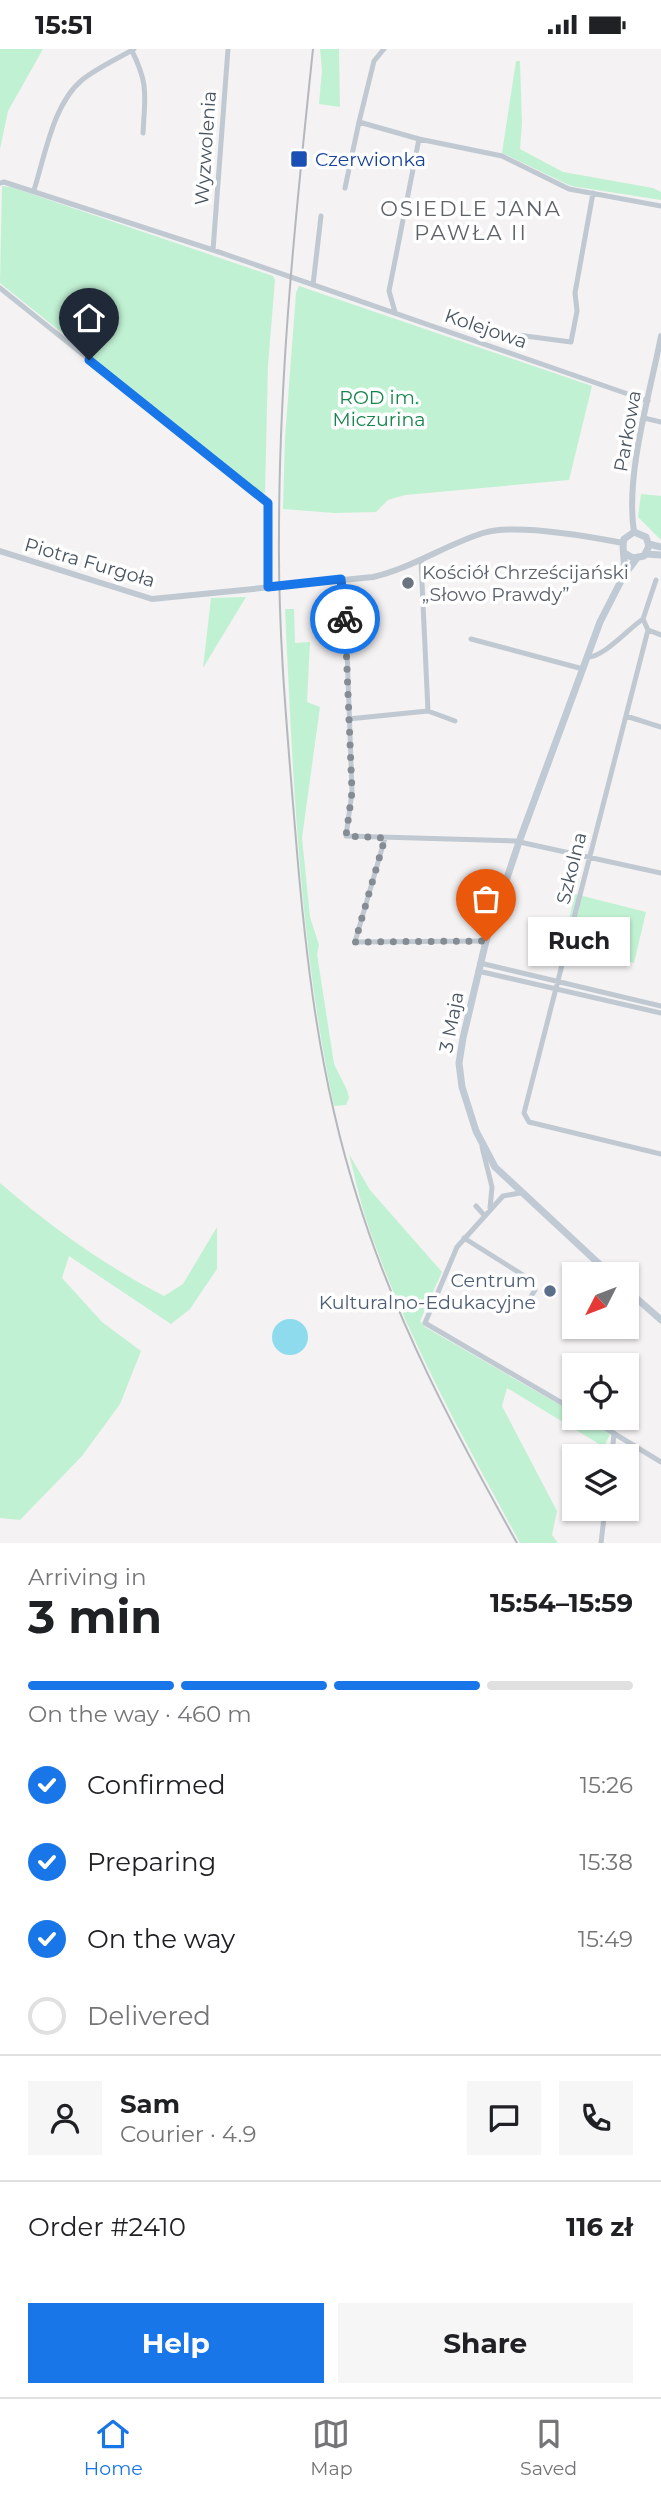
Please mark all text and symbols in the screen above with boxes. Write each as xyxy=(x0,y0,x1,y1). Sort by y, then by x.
text: 15:51 xyxy=(35,9,93,41)
street label: Wyzwolenia xyxy=(190,90,221,206)
place label: Czerwionka xyxy=(315,148,426,171)
marker: Czerwionka xyxy=(289,149,309,169)
district label: OSIEDLE JANA PAWŁA II xyxy=(380,196,562,245)
pin xyxy=(59,288,119,360)
icon: home xyxy=(70,299,108,337)
street label: Kolejowa xyxy=(442,304,530,353)
park label: ROD im. Miczurina xyxy=(333,386,425,431)
street label: Parkowa xyxy=(609,389,646,474)
street label: Piotra Furgoła xyxy=(22,533,158,592)
place label: Kościół Chrześcijański „Słowo Prawdy” xyxy=(422,561,629,606)
marker: Kościół Chrześcijański „Słowo Prawdy” xyxy=(400,575,416,591)
courier xyxy=(310,584,380,654)
icon: bike xyxy=(326,600,364,638)
street label: Szkolna xyxy=(551,830,592,907)
pin xyxy=(456,869,516,941)
icon: bag xyxy=(467,880,505,918)
callout: Ruch xyxy=(528,917,630,966)
text: Ruch xyxy=(548,927,610,955)
street label: 3 Maja xyxy=(434,990,469,1054)
north arrow xyxy=(562,1262,639,1339)
map controls xyxy=(562,1262,639,1521)
place label: Centrum Kulturalno-Edukacyjne xyxy=(319,1269,536,1314)
marker: Centrum Kulturalno-Edukacyjne xyxy=(542,1283,558,1299)
button: locate xyxy=(562,1353,639,1430)
button: layers xyxy=(562,1444,639,1521)
text: Arriving in xyxy=(28,1563,147,1591)
text: 15:54–15:59 xyxy=(490,1587,633,1619)
text: 3 min xyxy=(28,1588,162,1645)
text: On the way · 460 m xyxy=(28,1700,252,1728)
icon: check xyxy=(28,1766,66,1804)
text: Confirmed xyxy=(87,1769,226,1801)
text: 15:26 xyxy=(580,1771,633,1799)
icon: check xyxy=(28,1843,66,1881)
text: Preparing xyxy=(87,1846,216,1878)
text: 15:38 xyxy=(579,1848,633,1876)
icon: check xyxy=(28,1920,66,1958)
text: On the way xyxy=(87,1923,235,1955)
text: 15:49 xyxy=(578,1925,633,1953)
text: Delivered xyxy=(87,2000,211,2032)
button: person xyxy=(28,2081,102,2155)
button: chat xyxy=(467,2081,541,2155)
button: phone xyxy=(559,2081,633,2155)
text: Sam xyxy=(120,2088,180,2120)
text: Courier · 4.9 xyxy=(120,2120,256,2148)
text: Order #2410 xyxy=(28,2211,186,2243)
text: 116 zł xyxy=(566,2211,633,2243)
button: Help xyxy=(28,2303,324,2383)
button: Share xyxy=(338,2303,633,2383)
tab: Home xyxy=(84,2415,143,2480)
tab: Map xyxy=(310,2415,353,2480)
tab: Saved xyxy=(520,2415,577,2480)

